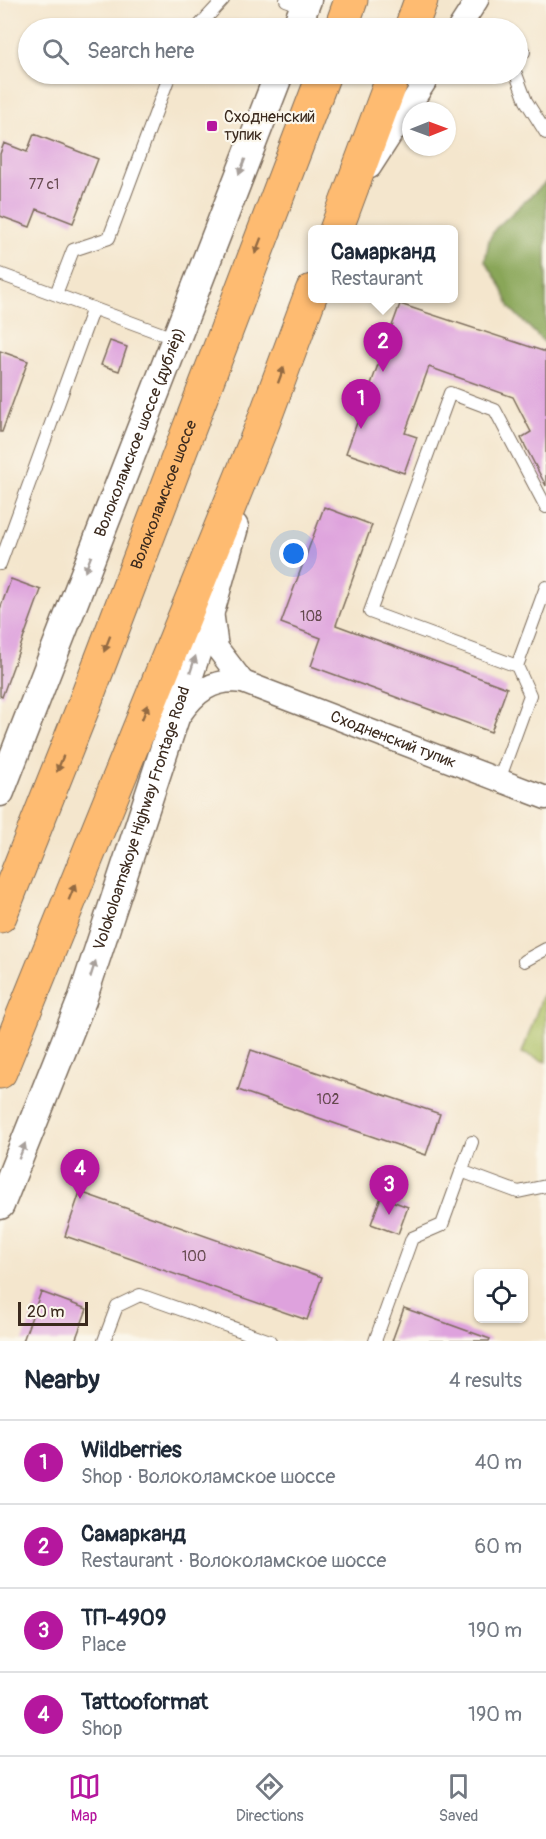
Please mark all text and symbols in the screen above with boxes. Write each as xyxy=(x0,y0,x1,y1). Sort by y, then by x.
search box xyxy=(18,18,528,84)
icon: search xyxy=(39,35,72,68)
text: Search here xyxy=(87,37,194,65)
north arrow xyxy=(402,102,456,156)
place label: Сходненский тупик xyxy=(224,107,315,145)
marker: Сходненский тупик xyxy=(205,119,219,133)
one-way arrow xyxy=(237,158,246,176)
house number: 77 с1 xyxy=(29,176,59,193)
popup xyxy=(308,225,458,303)
one-way arrow xyxy=(253,237,263,255)
text: Самарканд xyxy=(331,238,435,266)
text: Restaurant xyxy=(331,266,423,291)
pin: 2 xyxy=(364,322,403,372)
street label: Волоколамское шоссе (дублёр) xyxy=(90,326,188,540)
one-way arrow xyxy=(277,366,287,384)
pin: 1 xyxy=(342,380,380,429)
street label: Волоколамское шоссе xyxy=(126,418,200,572)
your location xyxy=(279,539,308,568)
one-way arrow xyxy=(83,556,93,574)
house number: 108 xyxy=(300,608,322,625)
one-way arrow xyxy=(101,635,111,653)
one-way arrow xyxy=(188,655,198,673)
street label: Volokoloamskoye Highway Frontage Road xyxy=(89,684,194,953)
one-way arrow xyxy=(140,702,150,720)
street label: Сходненский тупик xyxy=(327,706,459,773)
one-way arrow xyxy=(55,755,64,773)
one-way arrow xyxy=(67,883,77,901)
one-way arrow xyxy=(88,960,98,978)
house number: 102 xyxy=(317,1091,340,1108)
one-way arrow xyxy=(18,1142,27,1160)
pin: 4 xyxy=(60,1150,100,1199)
pin: 3 xyxy=(370,1166,408,1215)
house number: 100 xyxy=(182,1248,206,1265)
map controls xyxy=(474,1269,528,1323)
button: locate xyxy=(474,1269,528,1323)
scale bar xyxy=(18,1299,88,1326)
text: 20 m xyxy=(27,1302,65,1322)
text: Nearby xyxy=(24,1364,100,1396)
text: 4 results xyxy=(449,1368,522,1393)
text: Wildberries xyxy=(81,1436,182,1464)
text: 1 xyxy=(40,1450,47,1475)
text: 40 m xyxy=(475,1450,522,1475)
text: Shop · Волоколамское шоссе xyxy=(81,1464,335,1489)
text: Самарканд xyxy=(81,1520,186,1548)
text: 2 xyxy=(38,1534,49,1559)
text: 60 m xyxy=(475,1534,522,1559)
text: Restaurant · Волоколамское шоссе xyxy=(81,1548,386,1573)
text: ТП-4909 xyxy=(81,1604,166,1632)
text: 3 xyxy=(38,1618,49,1643)
text: 190 m xyxy=(468,1618,522,1643)
text: Place xyxy=(81,1632,126,1657)
text: Tattooformat xyxy=(81,1688,208,1716)
text: 4 xyxy=(38,1702,49,1727)
text: 190 m xyxy=(468,1702,522,1727)
text: Shop xyxy=(81,1716,122,1741)
tab: Map xyxy=(68,1770,101,1826)
tab: Directions xyxy=(236,1770,304,1826)
tab: Saved xyxy=(439,1770,478,1826)

